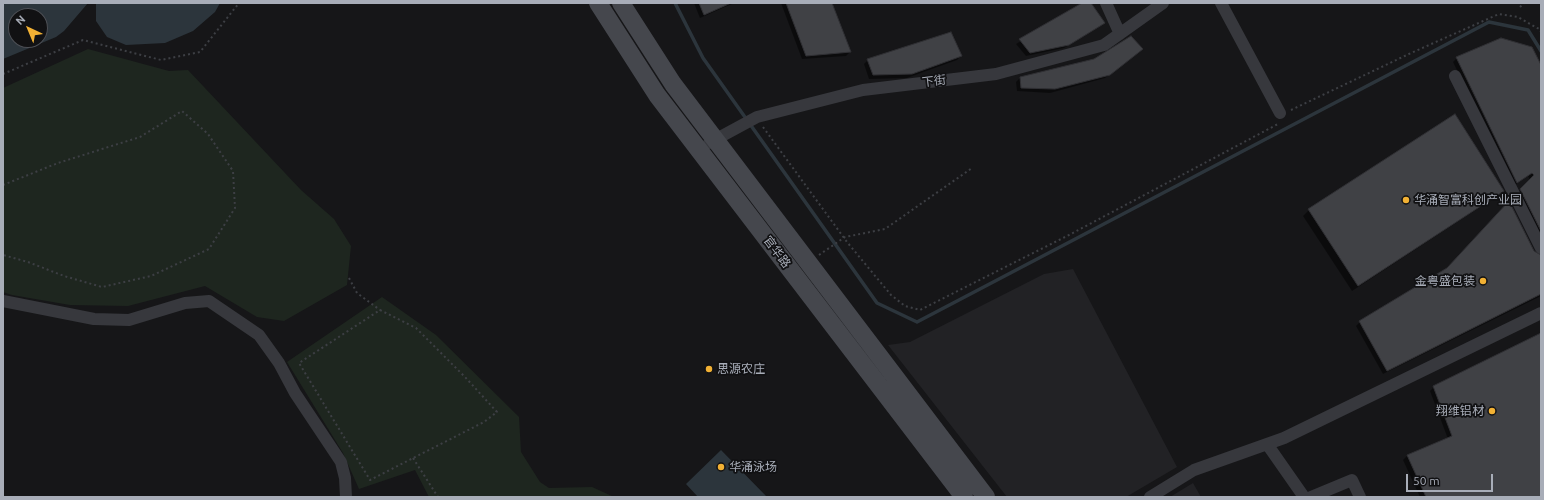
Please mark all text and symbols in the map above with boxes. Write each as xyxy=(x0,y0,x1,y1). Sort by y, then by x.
north arrow xyxy=(8,8,48,48)
text: N xyxy=(13,13,27,27)
street label: 下街 xyxy=(921,72,947,90)
place label: 华涌智富科创产业园 xyxy=(1414,193,1522,207)
marker: 华涌智富科创产业园 xyxy=(1401,195,1411,205)
street label: 官华路 xyxy=(760,233,794,271)
place label: 金粤盛包装 xyxy=(1415,274,1475,288)
marker: 金粤盛包装 xyxy=(1478,276,1488,286)
place label: 思源农庄 xyxy=(717,362,765,376)
marker: 思源农庄 xyxy=(704,364,714,374)
place label: 翔维铝材 xyxy=(1436,404,1484,418)
marker: 翔维铝材 xyxy=(1487,406,1497,416)
place label: 华涌泳场 xyxy=(729,460,777,474)
marker: 华涌泳场 xyxy=(716,462,726,472)
scale bar xyxy=(1408,466,1495,492)
text: 50 m xyxy=(1413,474,1440,487)

